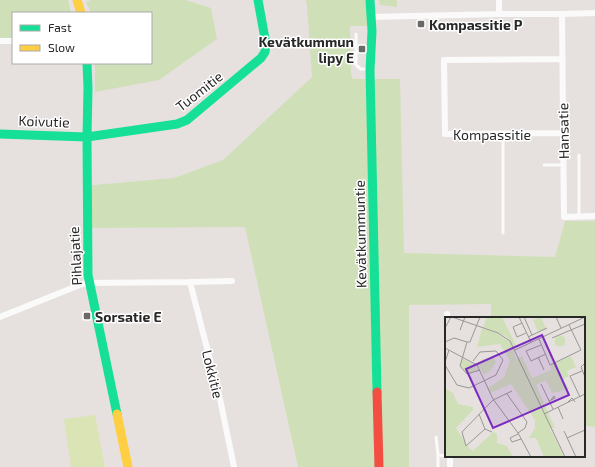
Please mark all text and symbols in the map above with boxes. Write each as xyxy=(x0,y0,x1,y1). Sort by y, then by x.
legend xyxy=(12,12,152,64)
place label: Kompassitie P xyxy=(429,16,523,33)
marker: Kompassitie P xyxy=(416,19,426,29)
text: Fast xyxy=(48,20,72,34)
place label: Kevätkummun lipy E xyxy=(258,33,354,66)
text: Slow xyxy=(48,40,75,54)
marker: Kevätkummun lipy E xyxy=(357,44,367,54)
street label: Tuomitie xyxy=(172,67,226,115)
street label: Hansatie xyxy=(554,103,572,159)
street label: Koivutie xyxy=(18,112,70,130)
street label: Kompassitie xyxy=(453,126,531,143)
street label: Kevätkummuntie xyxy=(351,180,369,288)
street label: Pihlajatie xyxy=(65,226,85,286)
place label: Sorsatie E xyxy=(95,308,161,325)
marker: Sorsatie E xyxy=(82,311,92,321)
inset map xyxy=(445,317,585,457)
street label: Lokkitie xyxy=(199,348,227,400)

